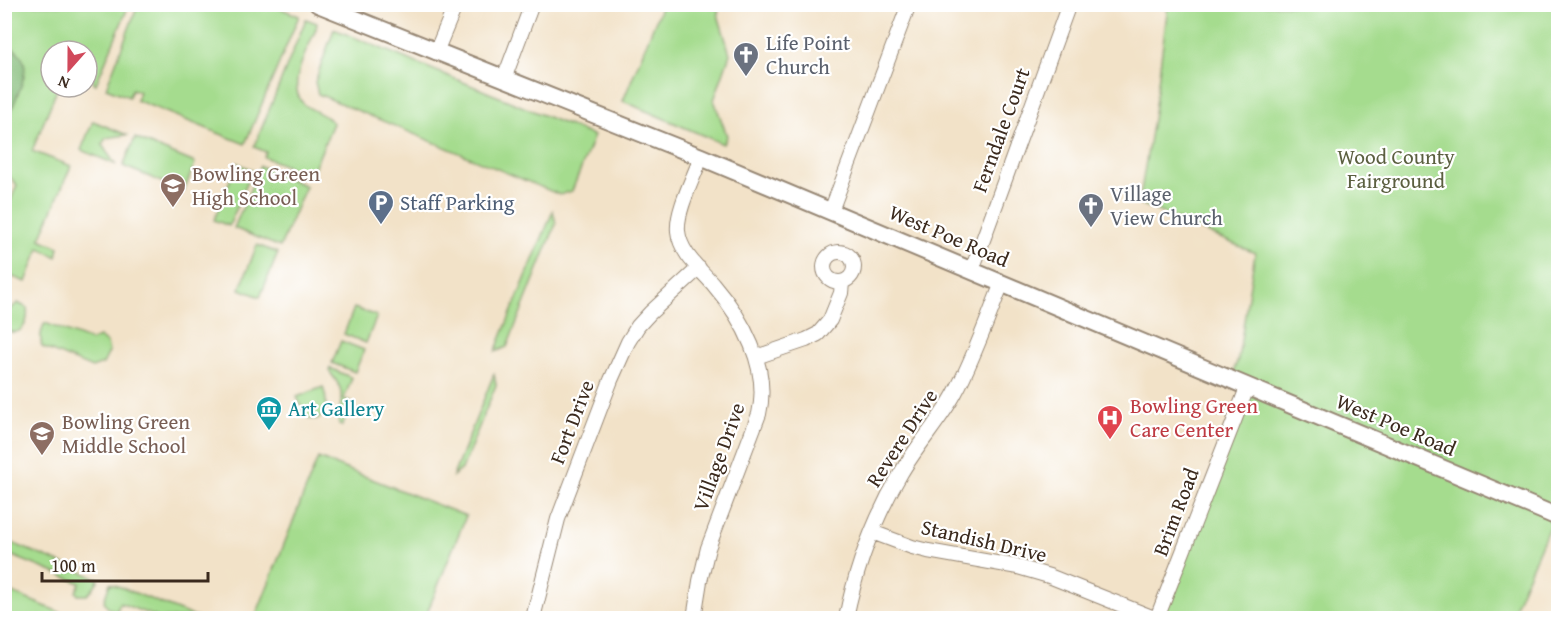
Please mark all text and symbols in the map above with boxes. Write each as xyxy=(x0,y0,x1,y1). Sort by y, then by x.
place label: Life Point Church xyxy=(766,27,851,82)
north arrow xyxy=(39,39,99,99)
church icon: Life Point Church xyxy=(731,40,761,78)
street label: Ferndale Court xyxy=(964,63,1038,197)
text: N xyxy=(54,70,73,96)
park label: Wood County Fairground xyxy=(1337,141,1455,196)
place label: Bowling Green High School xyxy=(192,158,320,213)
school or university icon: Bowling Green High School xyxy=(158,171,188,209)
place label: Village View Church xyxy=(1110,178,1223,233)
place label: Staff Parking xyxy=(400,187,515,218)
parking icon: Staff Parking xyxy=(366,188,396,226)
church icon: Village View Church xyxy=(1076,191,1106,229)
street label: West Poe Road xyxy=(884,196,1015,275)
street label: Fort Drive xyxy=(541,375,602,468)
street label: Revere Drive xyxy=(858,382,945,493)
street label: West Poe Road xyxy=(1331,385,1462,464)
place label: Bowling Green Care Center xyxy=(1130,390,1258,445)
place label: Art Gallery xyxy=(288,393,385,424)
museum icon: Art Gallery xyxy=(254,394,284,432)
street label: Village Drive xyxy=(685,398,753,515)
hospital icon: Bowling Green Care Center xyxy=(1095,403,1125,441)
place label: Bowling Green Middle School xyxy=(62,406,190,461)
school or university icon: Bowling Green Middle School xyxy=(27,419,57,457)
street label: Brim Road xyxy=(1145,463,1207,560)
street label: Standish Drive xyxy=(918,511,1050,570)
scale bar xyxy=(42,545,208,583)
text: 100 m xyxy=(51,552,96,579)

